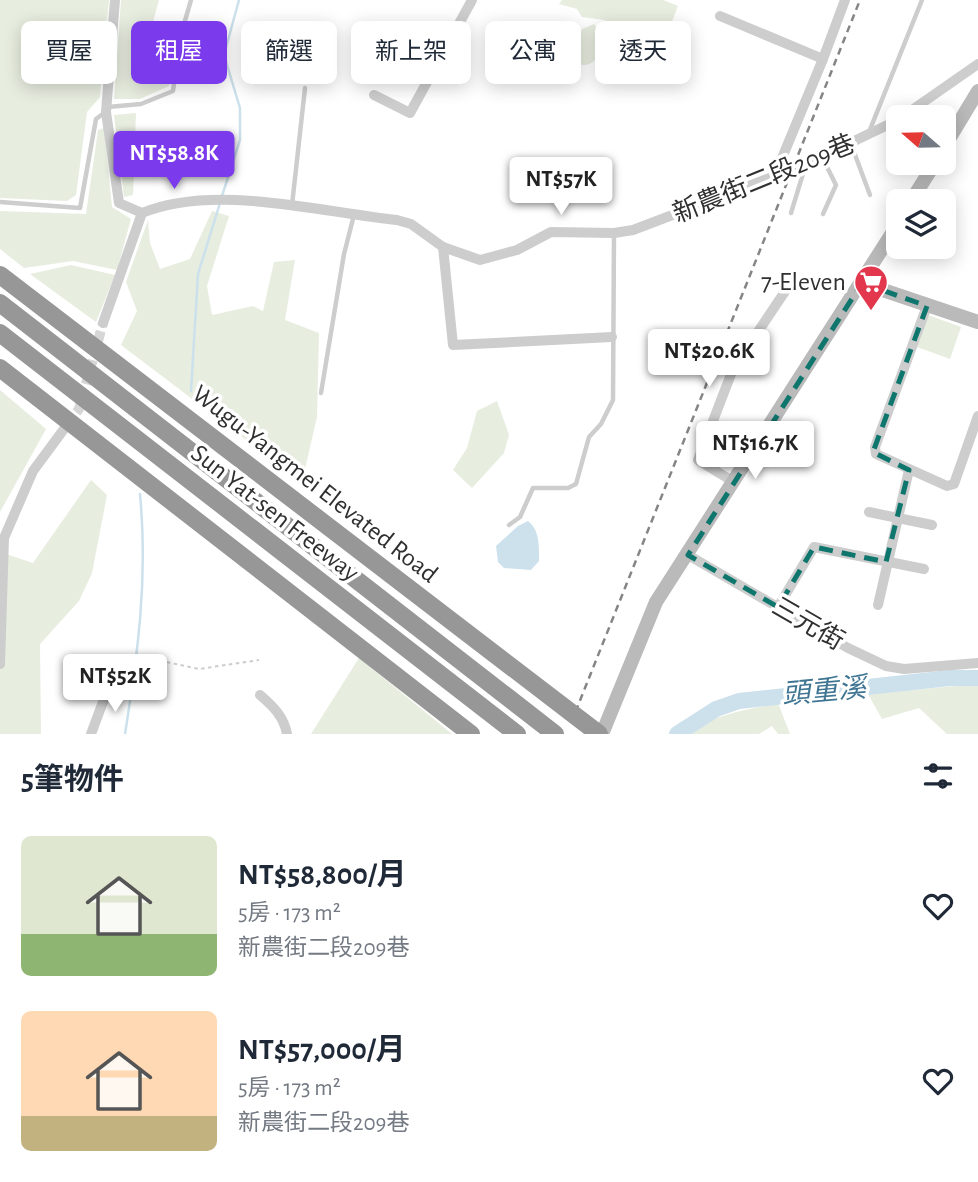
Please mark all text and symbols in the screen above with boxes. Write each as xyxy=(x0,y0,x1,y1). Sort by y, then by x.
chip: 買屋 xyxy=(21,21,117,84)
chip: 租屋 xyxy=(131,21,227,84)
chip: 篩選 xyxy=(241,21,337,84)
chip: 新上架 xyxy=(351,21,471,84)
chip: 公寓 xyxy=(485,21,581,84)
chip: 透天 xyxy=(595,21,691,84)
north arrow xyxy=(886,105,956,175)
map controls xyxy=(886,105,956,259)
street label: 新農街二段209巷 xyxy=(669,129,859,227)
pin: NT$58.8K xyxy=(102,132,246,191)
text: NT$58.8K xyxy=(129,142,219,165)
pin: NT$57K xyxy=(504,158,618,217)
text: NT$57K xyxy=(525,168,597,191)
button: layers xyxy=(886,189,956,259)
supermarket icon: 7-Eleven xyxy=(852,263,890,312)
place label: 7-Eleven xyxy=(761,269,846,295)
pin: NT$20.6K xyxy=(637,330,781,389)
text: NT$20.6K xyxy=(664,340,754,363)
street label: Wugu-Yangmei Elevated Road xyxy=(187,380,443,588)
pin: NT$16.7K xyxy=(683,421,827,481)
text: NT$16.7K xyxy=(712,432,798,455)
street label: Sun Yat-sen Freeway xyxy=(186,440,364,586)
street label: 三元街 xyxy=(768,592,849,655)
pin: NT$52K xyxy=(58,654,172,714)
text: NT$52K xyxy=(79,665,151,688)
water label: 頭重溪 xyxy=(781,672,871,710)
icon: filters xyxy=(919,757,957,795)
text: 5筆物件 xyxy=(21,765,124,795)
text: NT$58,800/月 xyxy=(238,860,406,890)
icon: home xyxy=(77,864,161,948)
icon: heart xyxy=(919,887,957,925)
text: 5房 · 173 m² xyxy=(238,902,341,925)
text: 新農街二段209巷 xyxy=(238,937,409,960)
text: NT$57,000/月 xyxy=(238,1035,405,1065)
icon: home xyxy=(77,1039,161,1123)
icon: heart xyxy=(919,1062,957,1100)
text: 5房 · 173 m² xyxy=(238,1077,341,1100)
text: 新農街二段209巷 xyxy=(238,1112,409,1135)

